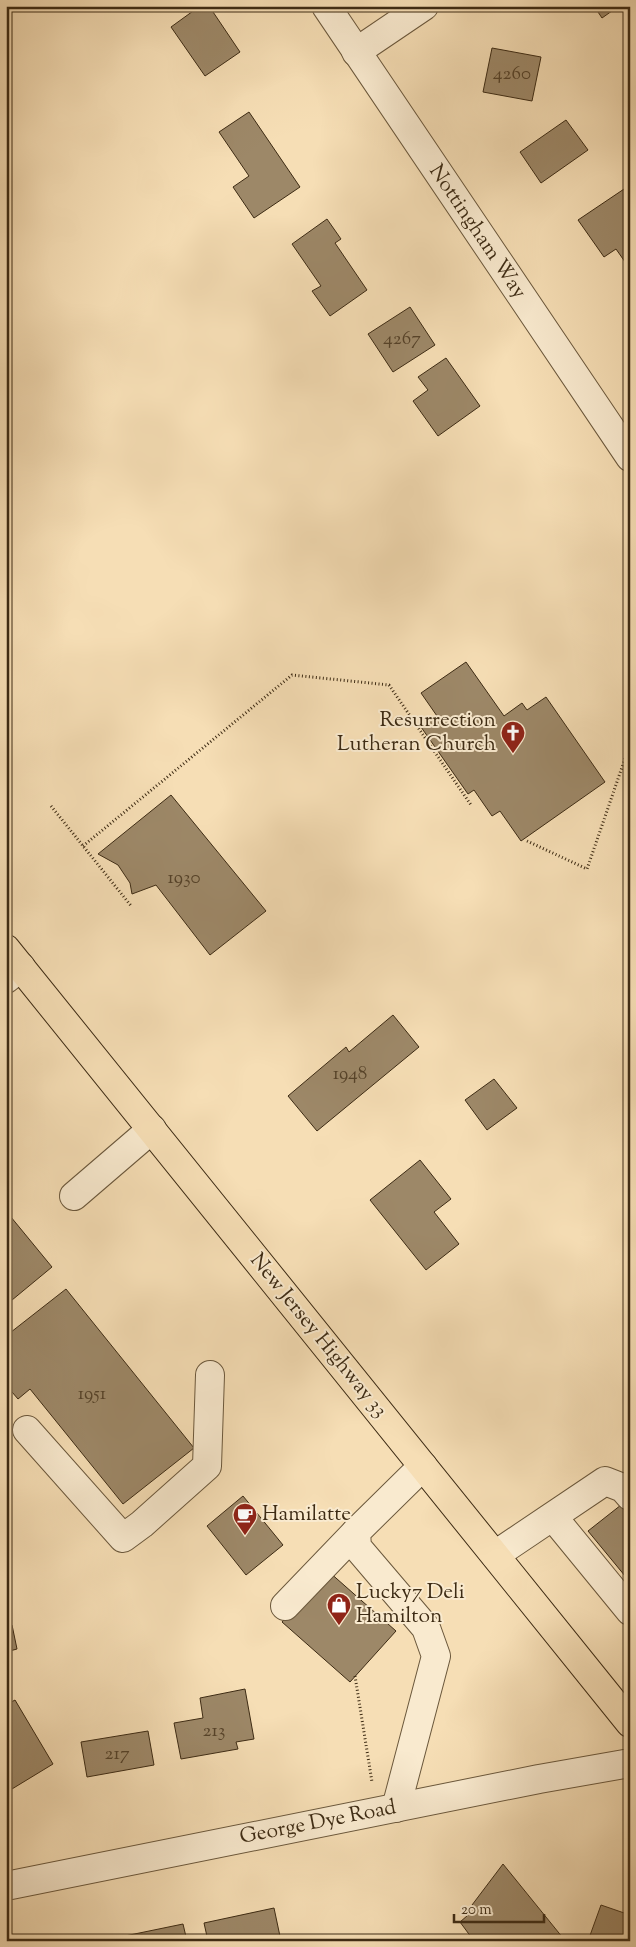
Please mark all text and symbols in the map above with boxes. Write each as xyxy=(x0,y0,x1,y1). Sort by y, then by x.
house number: 4260 xyxy=(493,61,531,88)
street label: Nottingham Way xyxy=(421,159,533,306)
house number: 4267 xyxy=(383,326,421,353)
place label: Resurrection Lutheran Church xyxy=(337,706,496,760)
church icon: Resurrection Lutheran Church xyxy=(500,720,526,754)
house number: 1930 xyxy=(167,865,201,892)
house number: 1948 xyxy=(333,1061,367,1088)
street label: New Jersey Highway 33 xyxy=(242,1247,394,1425)
house number: 1951 xyxy=(78,1381,107,1408)
place label: Hamilatte xyxy=(262,1500,351,1530)
cafe icon: Hamilatte xyxy=(232,1502,258,1536)
place label: Lucky7 Deli Hamilton xyxy=(356,1578,465,1632)
shop icon: Lucky7 Deli Hamilton xyxy=(326,1592,352,1626)
house number: 213 xyxy=(202,1718,226,1745)
house number: 217 xyxy=(105,1741,130,1768)
street label: George Dye Road xyxy=(237,1793,399,1853)
scale bar xyxy=(454,1892,544,1924)
text: 20 m xyxy=(461,1900,492,1921)

